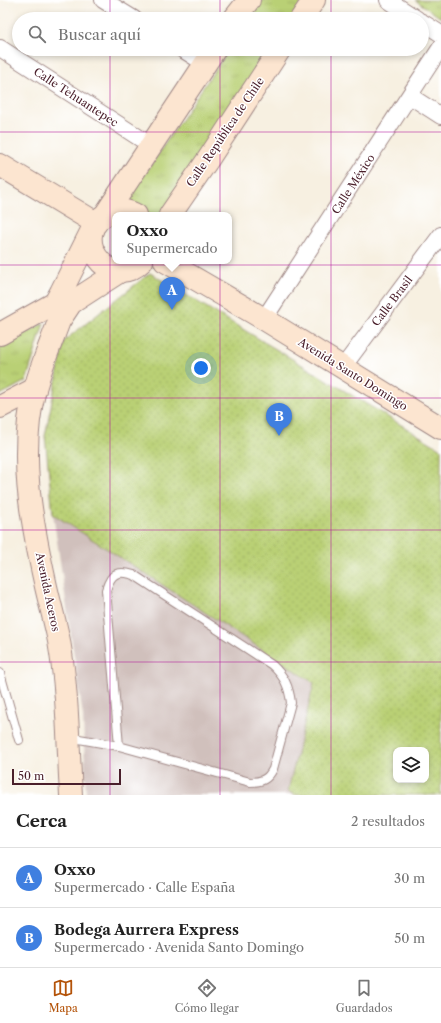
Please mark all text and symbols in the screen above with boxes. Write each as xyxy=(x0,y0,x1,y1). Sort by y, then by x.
search box xyxy=(12,12,429,56)
icon: search xyxy=(26,23,48,45)
text: Buscar aquí xyxy=(58,25,141,44)
street label: Calle Tehuantepec xyxy=(31,64,121,130)
street label: Calle República de Chile xyxy=(183,75,267,189)
street label: Calle México xyxy=(328,151,378,217)
popup xyxy=(112,212,232,264)
text: Oxxo xyxy=(127,221,168,240)
text: Supermercado xyxy=(127,240,217,256)
street label: Calle Brasil xyxy=(369,273,416,329)
pin: A xyxy=(159,277,185,310)
street label: Avenida Santo Domingo xyxy=(295,334,410,414)
your location xyxy=(191,358,211,378)
pin: B xyxy=(266,403,292,436)
street label: Avenida Aceros xyxy=(33,550,63,633)
map controls xyxy=(393,747,429,783)
button: layers xyxy=(393,747,429,783)
scale bar xyxy=(12,767,121,786)
text: 50 m xyxy=(18,769,44,783)
text: Cerca xyxy=(16,811,67,831)
text: 2 resultados xyxy=(351,813,425,829)
text: Oxxo xyxy=(54,860,95,879)
text: A xyxy=(24,870,34,886)
text: 30 m xyxy=(394,870,425,886)
text: Supermercado · Calle España xyxy=(54,879,235,895)
text: Bodega Aurrera Express xyxy=(54,920,239,939)
text: B xyxy=(24,930,34,946)
text: 50 m xyxy=(394,930,425,946)
text: Supermercado · Avenida Santo Domingo xyxy=(54,939,304,955)
tab: Mapa xyxy=(48,977,78,1015)
tab: Cómo llegar xyxy=(175,977,239,1015)
tab: Guardados xyxy=(336,977,393,1015)

